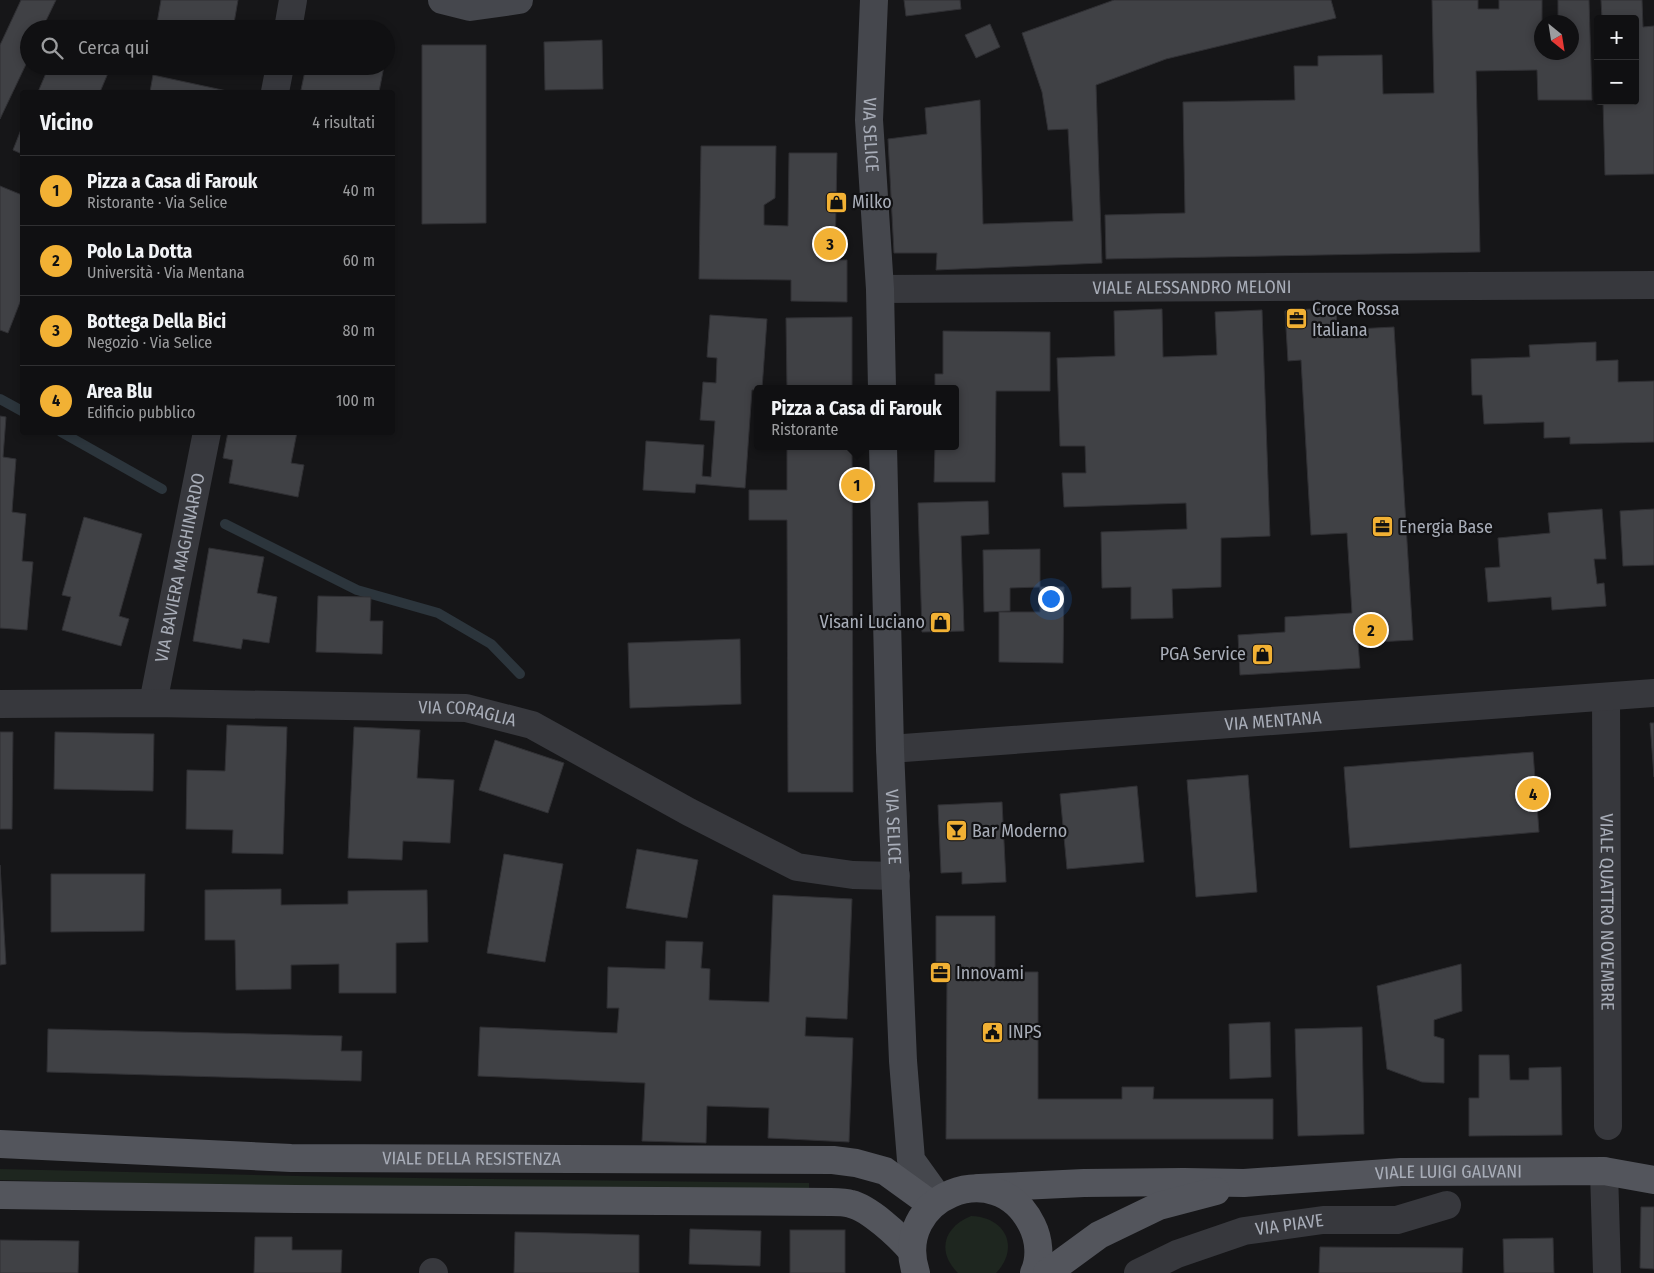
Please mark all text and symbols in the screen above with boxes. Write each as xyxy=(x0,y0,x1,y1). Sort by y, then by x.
north arrow xyxy=(1534,15,1579,60)
map controls xyxy=(1594,15,1639,105)
button: + xyxy=(1594,15,1639,60)
search box xyxy=(20,20,395,75)
icon: search xyxy=(38,34,66,62)
text: Cerca qui xyxy=(78,36,149,59)
button: − xyxy=(1594,60,1639,105)
street label: VIA SELICE xyxy=(858,97,883,173)
text: Vicino xyxy=(40,110,93,136)
text: 4 risultati xyxy=(312,113,375,132)
text: Pizza a Casa di Farouk xyxy=(87,170,258,193)
text: 1 xyxy=(53,181,59,200)
text: 40 m xyxy=(343,181,375,200)
shop icon: Milko xyxy=(824,190,848,214)
place label: Milko xyxy=(852,191,892,213)
text: Ristorante · Via Selice xyxy=(87,193,227,212)
pin: 3 xyxy=(814,225,846,263)
text: Polo La Dotta xyxy=(87,240,192,263)
text: 2 xyxy=(52,251,60,270)
text: 60 m xyxy=(343,251,375,270)
text: Università · Via Mentana xyxy=(87,263,245,282)
street label: VIALE ALESSANDRO MELONI xyxy=(1093,276,1291,299)
place label: Croce Rossa Italiana xyxy=(1312,298,1400,341)
office icon: Croce Rossa Italiana xyxy=(1284,307,1308,331)
text: Bottega Della Bici xyxy=(87,310,226,333)
text: 3 xyxy=(52,321,60,340)
text: 80 m xyxy=(343,321,375,340)
text: Negozio · Via Selice xyxy=(87,333,212,352)
text: Area Blu xyxy=(87,380,152,403)
popup xyxy=(754,385,959,450)
text: 4 xyxy=(52,391,60,410)
text: 100 m xyxy=(336,391,375,410)
text: Pizza a Casa di Farouk xyxy=(771,397,942,420)
text: Edificio pubblico xyxy=(87,403,195,422)
text: Ristorante xyxy=(771,420,839,439)
pin: 1 xyxy=(841,466,873,504)
street label: VIA BAVIERA MAGHINARDO xyxy=(150,471,210,664)
office icon: Energia Base xyxy=(1371,515,1395,539)
place label: Energia Base xyxy=(1399,516,1493,538)
your location xyxy=(1038,586,1064,612)
shop icon: Visani Luciano xyxy=(929,610,953,634)
place label: Visani Luciano xyxy=(820,611,925,633)
pin: 2 xyxy=(1355,611,1387,649)
shop icon: PGA Service xyxy=(1250,642,1274,666)
place label: PGA Service xyxy=(1160,643,1246,665)
street label: VIA CORAGLIA xyxy=(418,696,519,732)
street label: VIA MENTANA xyxy=(1224,706,1323,735)
pin: 4 xyxy=(1517,775,1549,813)
street label: VIA SELICE xyxy=(881,789,906,865)
street label: VIALE QUATTRO NOVEMBRE xyxy=(1596,813,1618,1011)
bar icon: Bar Moderno xyxy=(944,819,968,843)
place label: Bar Moderno xyxy=(972,820,1067,842)
office icon: Innovami xyxy=(928,961,952,985)
place label: Innovami xyxy=(956,962,1024,984)
public building icon: INPS xyxy=(980,1020,1004,1044)
place label: INPS xyxy=(1008,1021,1042,1043)
street label: VIALE DELLA RESISTENZA xyxy=(382,1147,562,1170)
street label: VIALE LUIGI GALVANI xyxy=(1374,1160,1522,1185)
street label: VIA PIAVE xyxy=(1254,1209,1325,1240)

